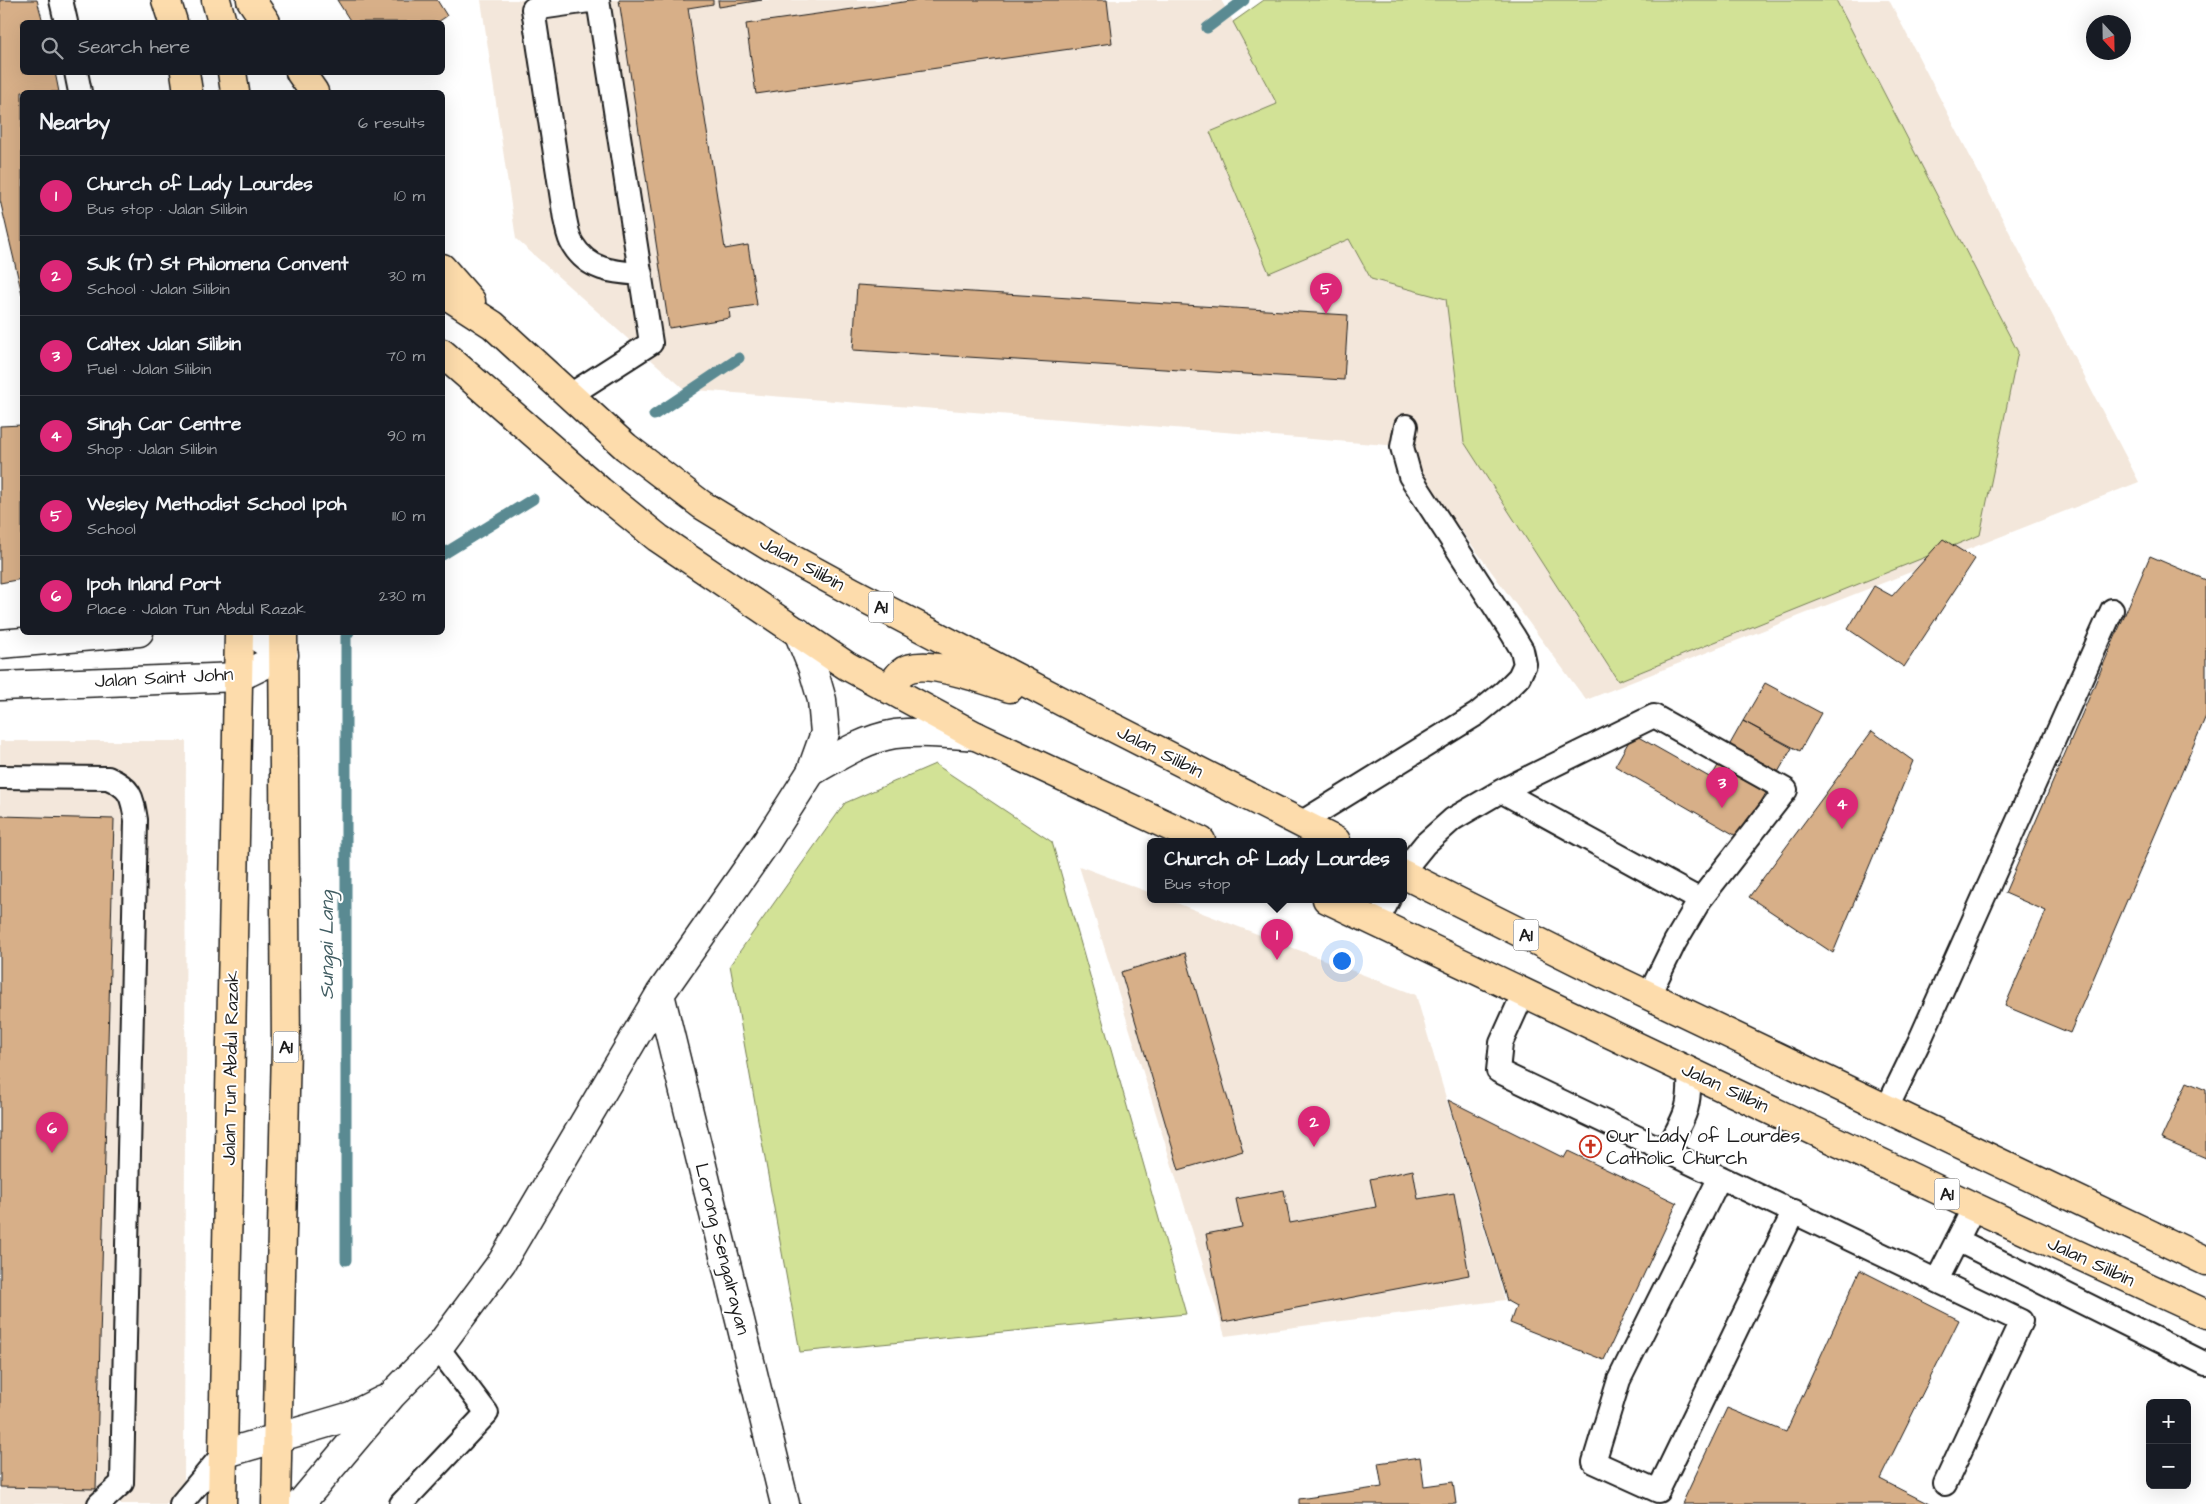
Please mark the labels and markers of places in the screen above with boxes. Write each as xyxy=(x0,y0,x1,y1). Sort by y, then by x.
pin: 5 xyxy=(1310,273,1342,314)
pin: 3 xyxy=(1706,767,1738,808)
pin: 4 xyxy=(1826,788,1858,829)
pin: 1 xyxy=(1261,919,1293,960)
pin: 2 xyxy=(1298,1106,1330,1147)
pin: 6 xyxy=(36,1112,68,1153)
place label: Our Lady of Lourdes Catholic Church xyxy=(1606,1123,1800,1172)
church icon: Our Lady of Lourdes Catholic Church xyxy=(1578,1135,1602,1159)

